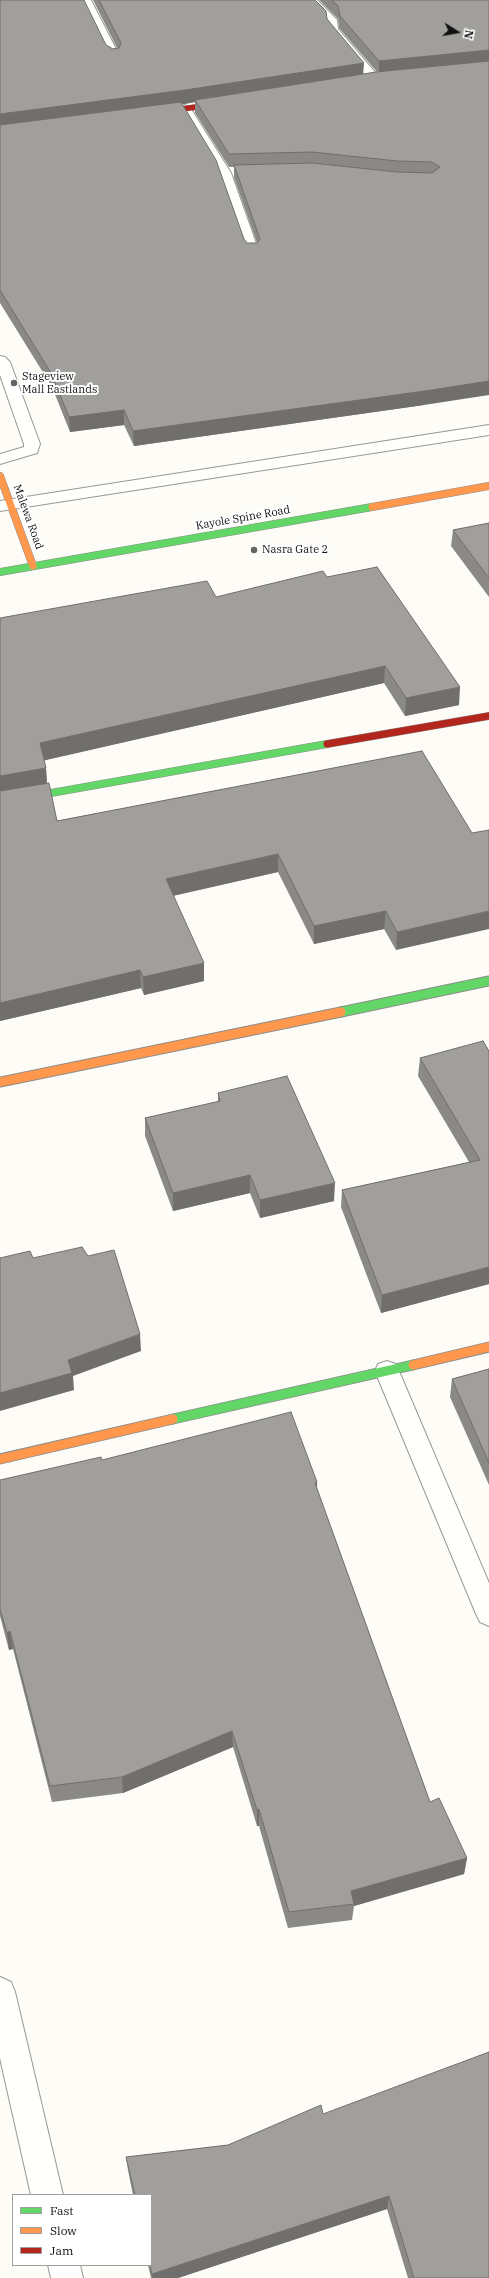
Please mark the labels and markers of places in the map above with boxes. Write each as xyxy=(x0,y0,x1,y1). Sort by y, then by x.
place label: Stageview Mall Eastlands xyxy=(22,370,97,396)
marker: Stageview Mall Eastlands xyxy=(9,378,19,388)
place label: Nasra Gate 2 xyxy=(262,543,328,557)
marker: Nasra Gate 2 xyxy=(249,545,259,555)

